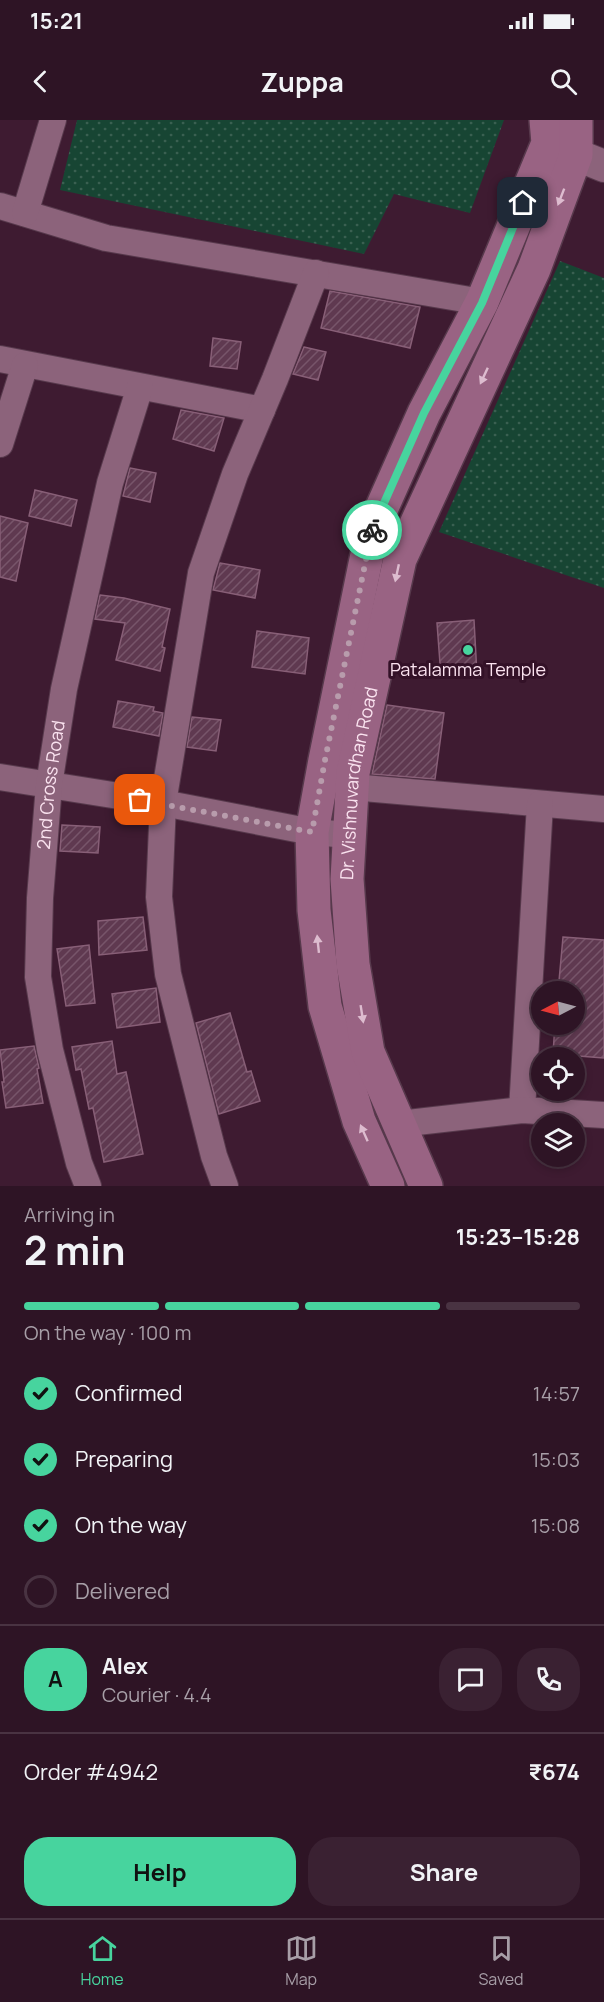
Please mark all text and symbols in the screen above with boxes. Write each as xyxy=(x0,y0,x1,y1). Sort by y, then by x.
text: 15:21 xyxy=(30,6,83,36)
text: Zuppa xyxy=(260,63,344,100)
icon: back xyxy=(24,65,57,98)
icon: search xyxy=(547,65,580,98)
pin xyxy=(497,177,548,228)
icon: home xyxy=(506,186,539,219)
one-way arrow xyxy=(556,188,565,206)
one-way arrow xyxy=(480,368,489,385)
courier xyxy=(342,500,402,560)
icon: bike xyxy=(356,514,389,547)
one-way arrow xyxy=(392,564,401,583)
marker: Patalamma Temple xyxy=(461,643,475,657)
place label: Patalamma Temple xyxy=(390,657,546,681)
street label: Dr. Vishnuvardhan Road xyxy=(334,684,383,881)
street label: 2nd Cross Road xyxy=(31,718,70,850)
pin xyxy=(114,774,165,825)
icon: bag xyxy=(123,783,156,816)
one-way arrow xyxy=(313,934,323,953)
north arrow xyxy=(531,981,585,1035)
map controls xyxy=(531,981,585,1167)
one-way arrow xyxy=(357,1005,366,1024)
button: locate xyxy=(531,1047,585,1101)
button: layers xyxy=(531,1113,585,1167)
one-way arrow xyxy=(359,1123,369,1141)
text: Arriving in xyxy=(24,1201,115,1228)
text: 15:23–15:28 xyxy=(456,1222,580,1252)
text: 2 min xyxy=(24,1223,125,1277)
text: On the way · 100 m xyxy=(24,1319,191,1346)
icon: check xyxy=(24,1377,57,1410)
text: Confirmed xyxy=(75,1378,183,1408)
text: 14:57 xyxy=(533,1380,580,1407)
icon: check xyxy=(24,1443,57,1476)
text: Preparing xyxy=(75,1444,173,1474)
text: 15:03 xyxy=(531,1446,580,1473)
icon: check xyxy=(24,1509,57,1542)
text: On the way xyxy=(75,1510,187,1540)
text: 15:08 xyxy=(531,1512,580,1539)
text: Delivered xyxy=(75,1576,170,1606)
button: chat xyxy=(439,1648,502,1711)
button: phone xyxy=(517,1648,580,1711)
text: Alex xyxy=(102,1651,148,1681)
text: A xyxy=(48,1664,63,1694)
text: Courier · 4.4 xyxy=(102,1681,212,1708)
text: Order #4942 xyxy=(24,1757,158,1787)
text: ₹674 xyxy=(528,1757,580,1787)
button: Help xyxy=(24,1837,296,1906)
button: Share xyxy=(308,1837,580,1906)
tab: Home xyxy=(80,1932,124,1990)
tab: Map xyxy=(285,1932,318,1990)
tab: Saved xyxy=(478,1932,524,1990)

